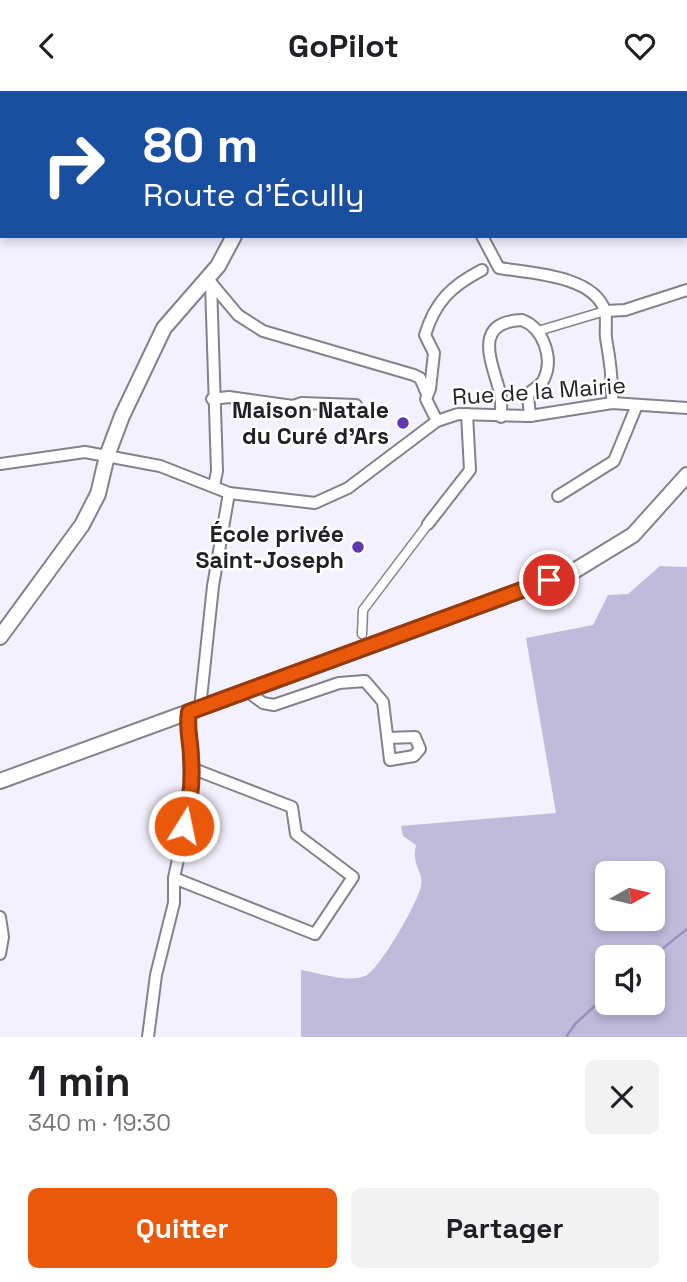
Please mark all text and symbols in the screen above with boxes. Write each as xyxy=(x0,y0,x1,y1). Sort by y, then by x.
text: GoPilot xyxy=(288,26,399,66)
icon: back xyxy=(28,27,66,65)
icon: heart xyxy=(621,27,659,65)
text: 80 m xyxy=(143,114,258,176)
icon: right xyxy=(28,119,119,210)
text: Route d'Écully xyxy=(143,175,365,215)
street label: Rue de la Mairie xyxy=(451,370,627,412)
place label: Maison Natale du Curé d'Ars xyxy=(232,395,389,451)
marker: Maison Natale du Curé d'Ars xyxy=(395,415,411,431)
place label: École privée Saint-Joseph xyxy=(195,519,344,575)
marker: École privée Saint-Joseph xyxy=(350,539,366,555)
pin xyxy=(519,550,579,610)
icon: arrive xyxy=(530,561,568,599)
position arrow xyxy=(147,789,221,863)
north arrow xyxy=(595,861,665,931)
map controls xyxy=(595,861,665,1015)
button: sound xyxy=(595,945,665,1015)
text: 1 min xyxy=(28,1055,131,1108)
button: close xyxy=(585,1060,659,1134)
text: 340 m · 19:30 xyxy=(28,1108,171,1138)
button: Quitter xyxy=(28,1188,337,1268)
button: Partager xyxy=(351,1188,659,1268)

